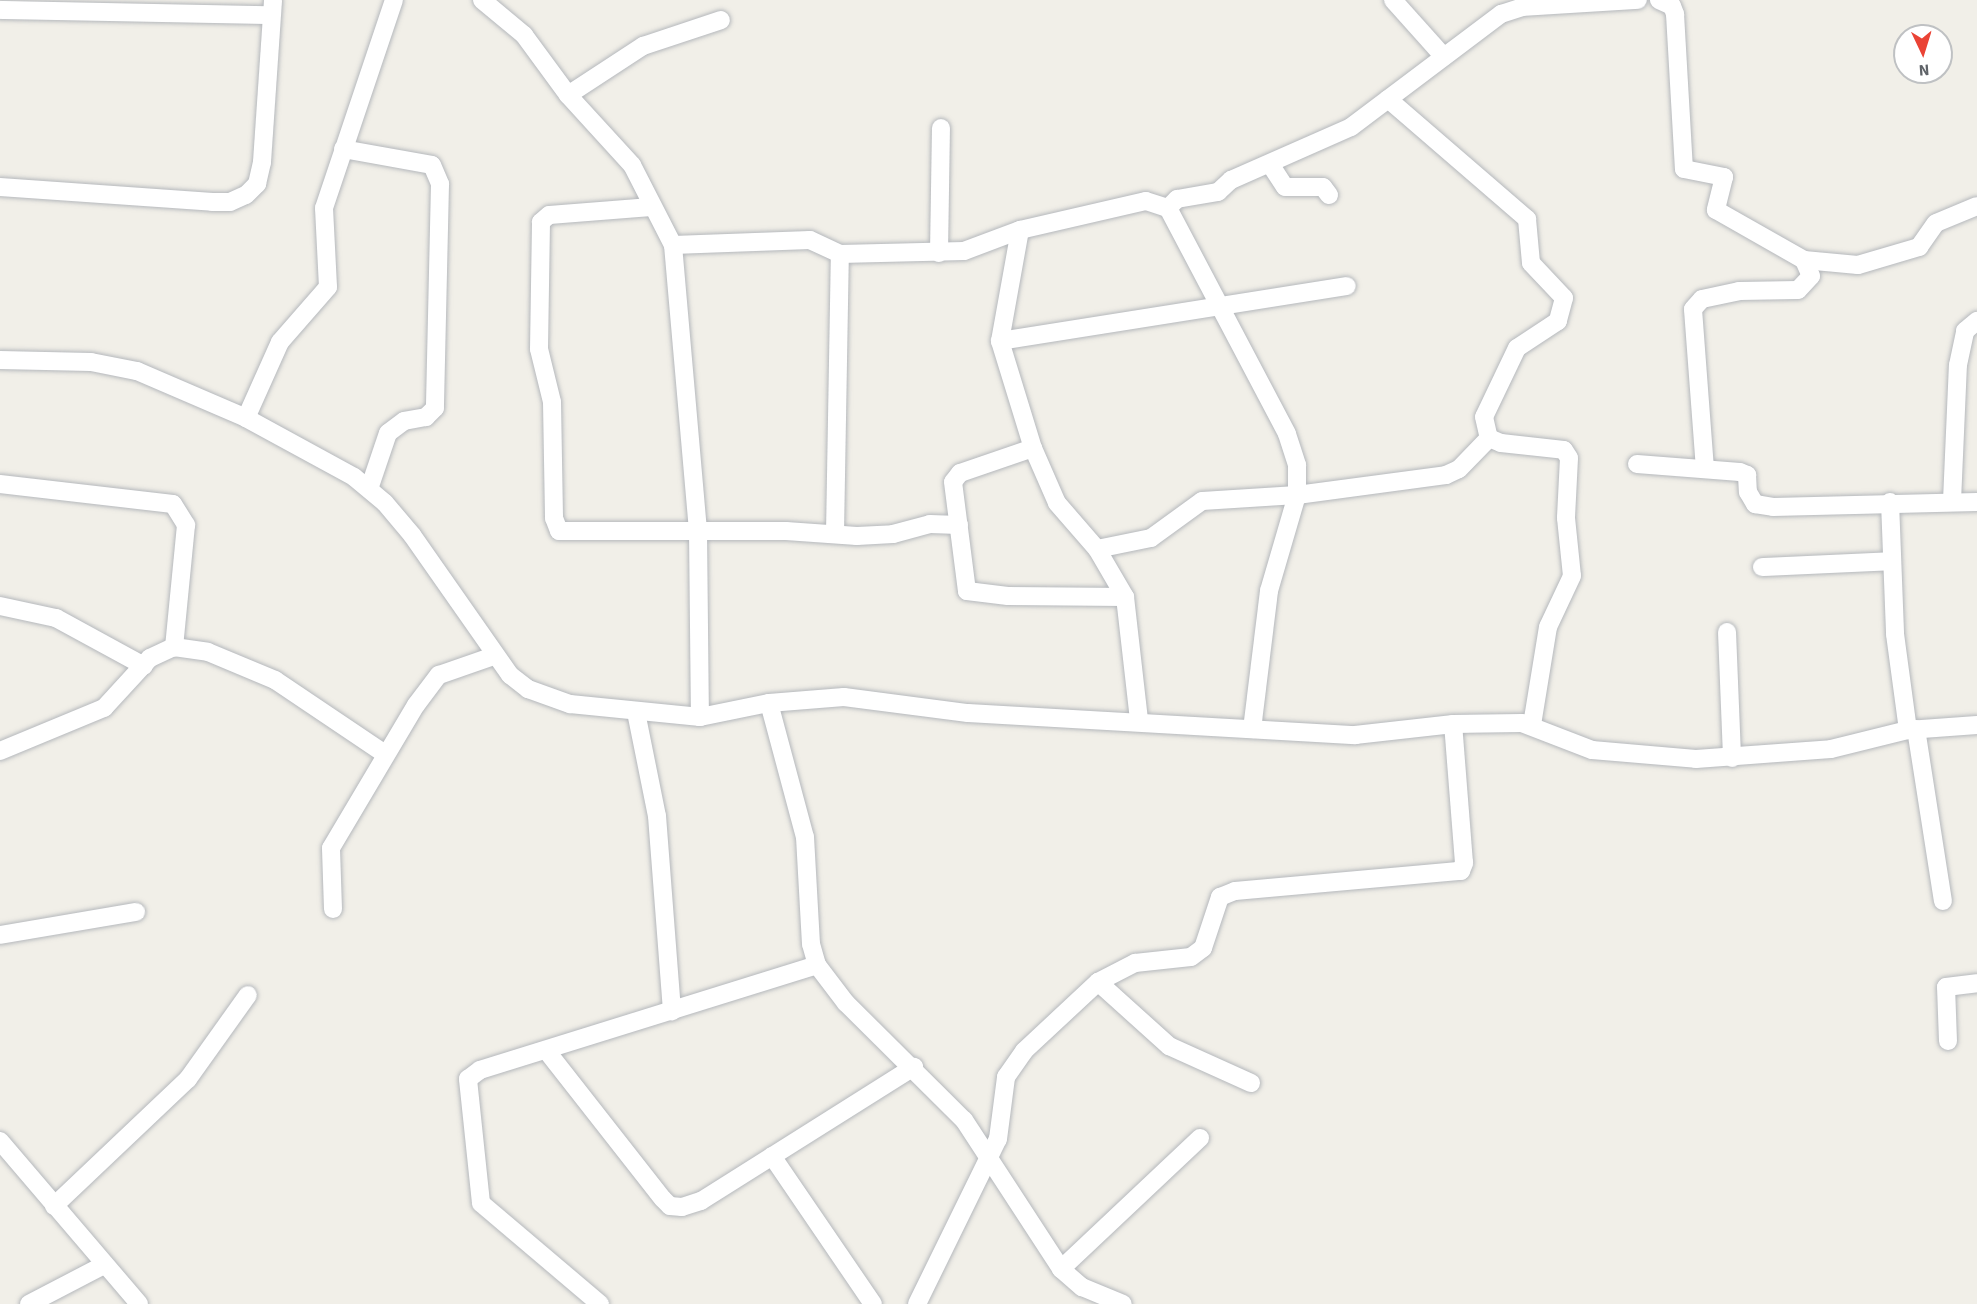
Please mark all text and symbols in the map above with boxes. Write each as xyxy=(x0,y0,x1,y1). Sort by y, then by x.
north arrow xyxy=(1893,24,1953,84)
text: N xyxy=(1918,59,1930,81)

